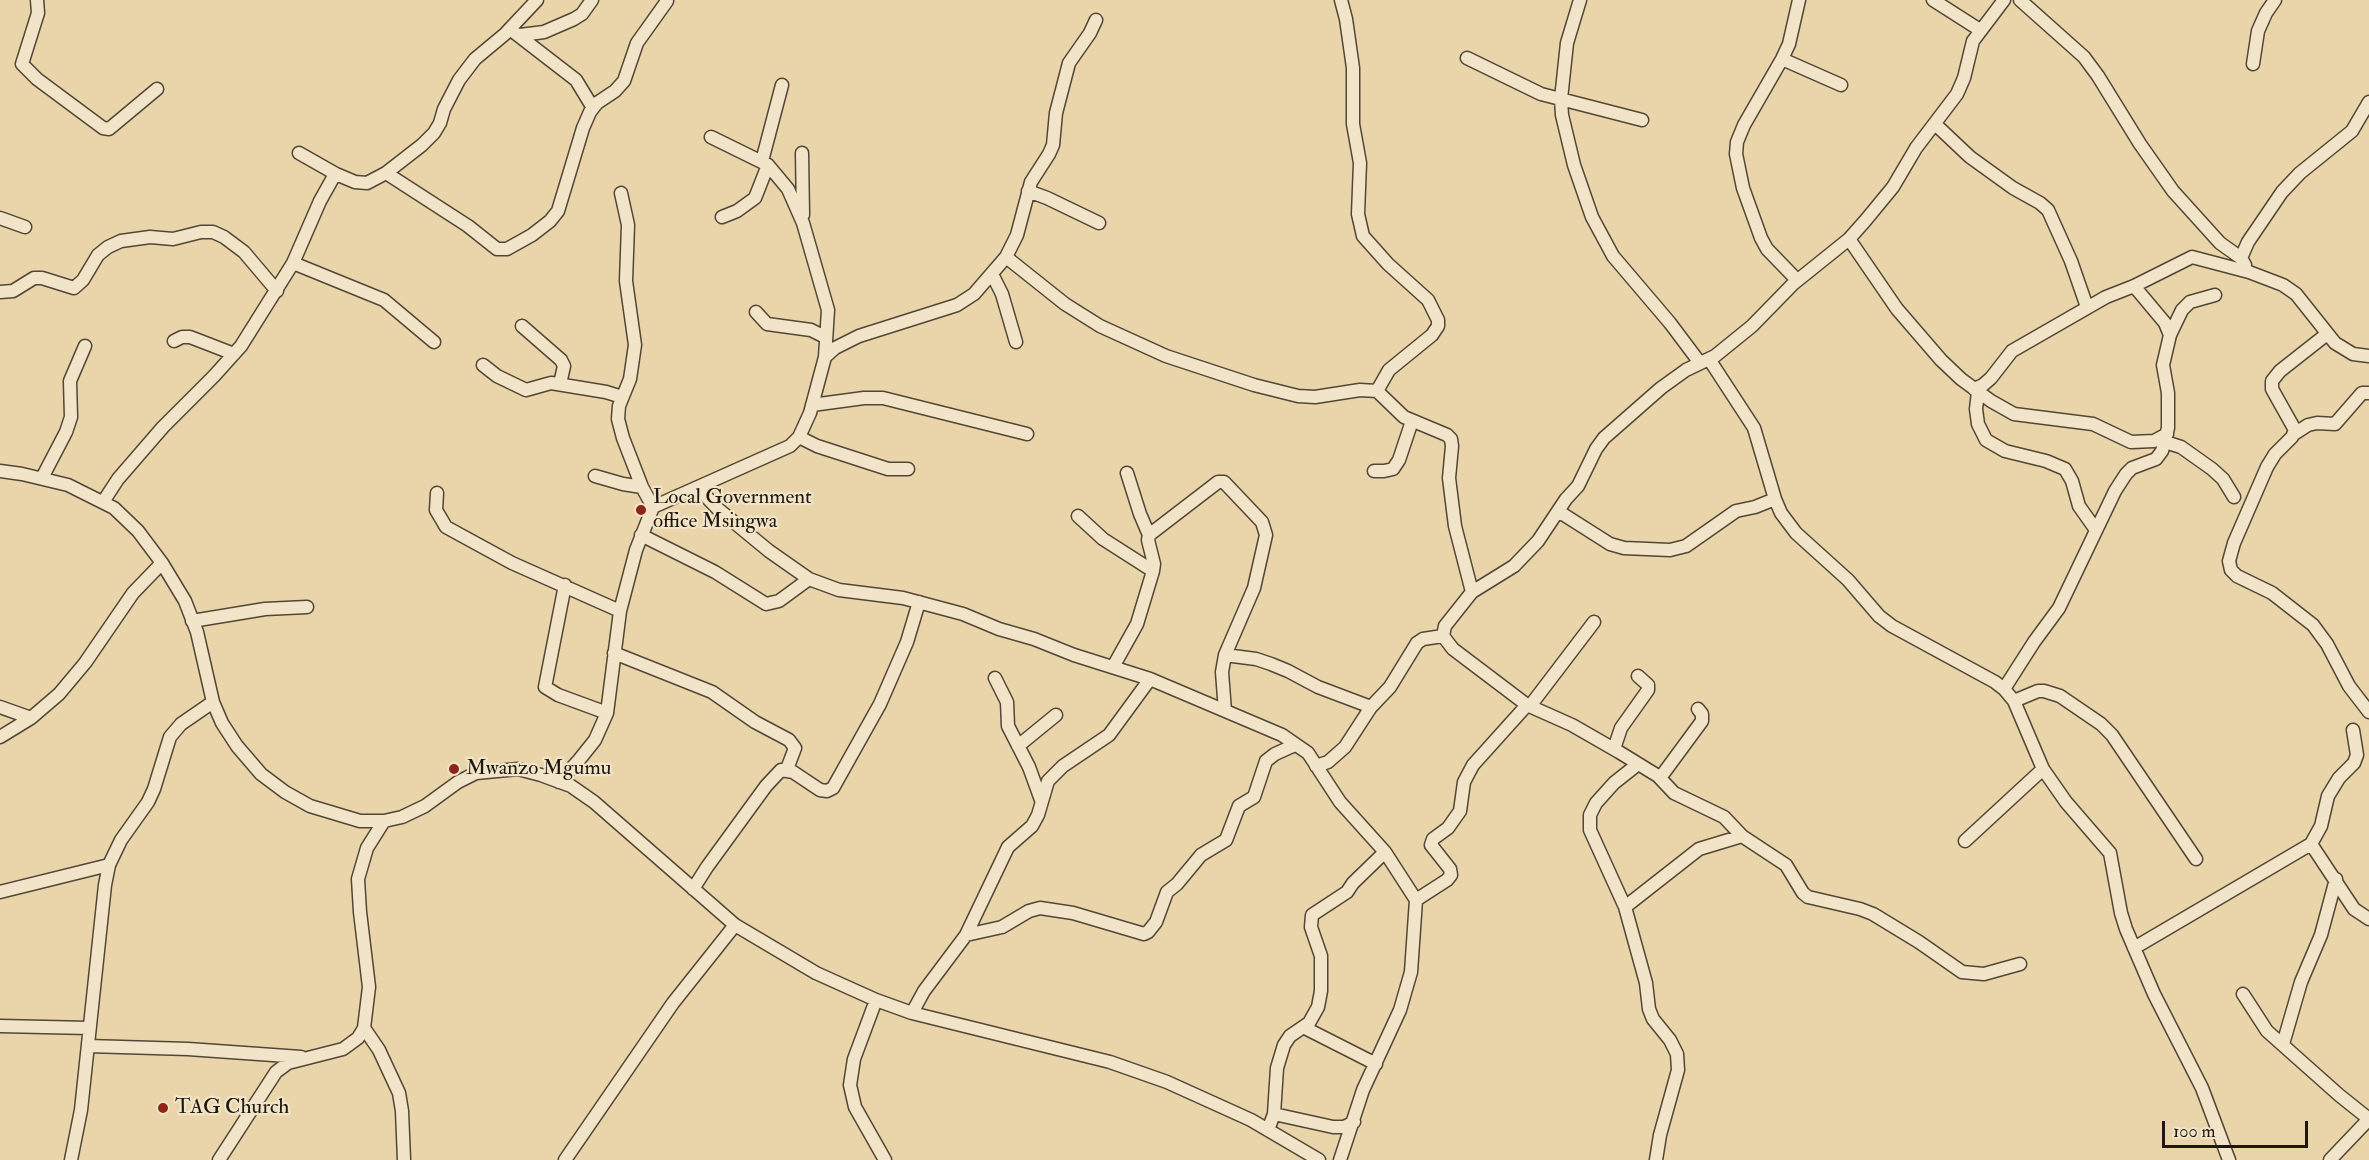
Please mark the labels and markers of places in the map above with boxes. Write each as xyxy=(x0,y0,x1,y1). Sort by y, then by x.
place label: Local Government office Msingwa xyxy=(653,485,812,535)
marker: Local Government office Msingwa xyxy=(634,503,648,517)
place label: Mwanzo Mgumu xyxy=(466,756,611,782)
marker: Mwanzo Mgumu xyxy=(447,762,461,776)
place label: TAG Church xyxy=(175,1095,289,1121)
marker: TAG Church xyxy=(156,1101,170,1115)

